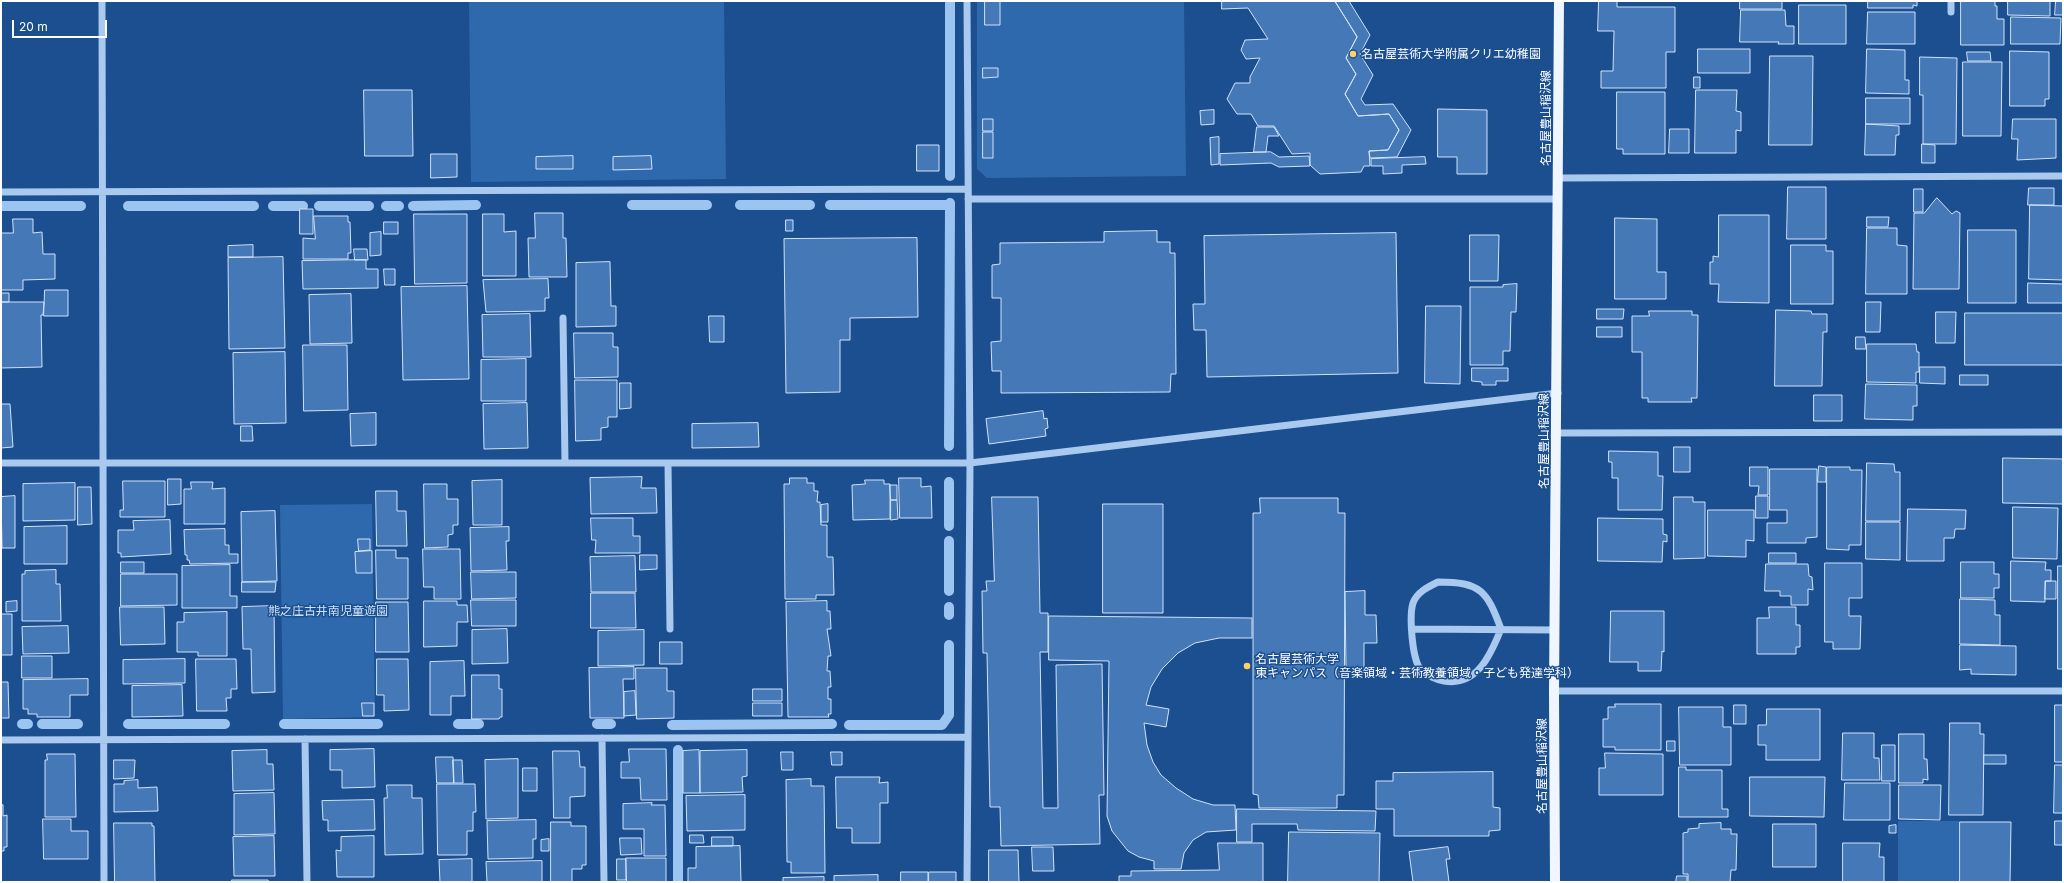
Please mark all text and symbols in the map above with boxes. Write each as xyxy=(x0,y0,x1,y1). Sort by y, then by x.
scale bar xyxy=(14,12,109,38)
text: 20 m xyxy=(19,19,48,34)
place label: 名古屋芸術大学附属クリエ幼稚園 xyxy=(1361,47,1541,61)
marker: 名古屋芸術大学附属クリエ幼稚園 xyxy=(1348,49,1358,59)
street label: 名古屋豊山稲沢線 xyxy=(1539,70,1553,166)
street label: 名古屋豊山稲沢線 xyxy=(1537,393,1551,489)
park label: 熊之庄古井南児童遊園 xyxy=(268,604,388,618)
place label: 名古屋芸術大学 東キャンパス（音楽領域・芸術教養領域・子ども発達学科） xyxy=(1255,652,1579,680)
marker: 名古屋芸術大学 東キャンパス（音楽領域・芸術教養領域・子ども発達学科） xyxy=(1242,661,1252,671)
street label: 名古屋豊山稲沢線 xyxy=(1535,718,1549,814)

